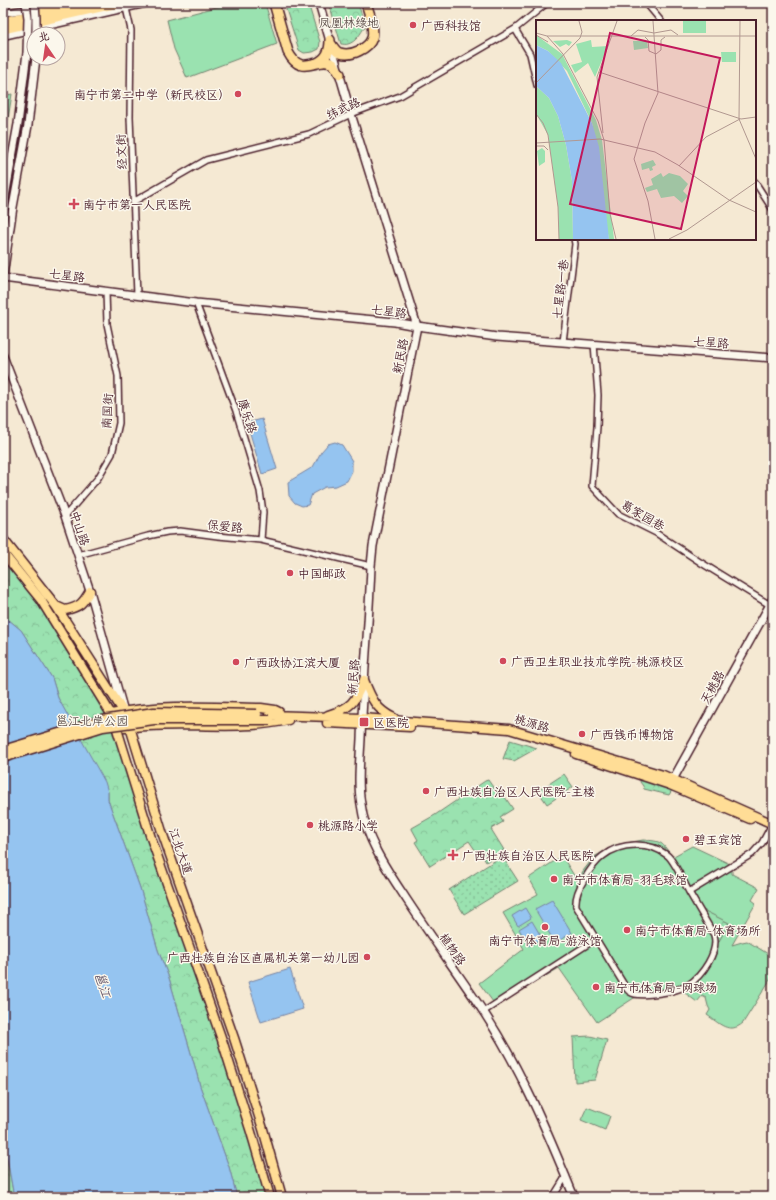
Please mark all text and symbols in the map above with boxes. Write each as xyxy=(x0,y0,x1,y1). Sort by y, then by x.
park label: 凤凰林绿地 xyxy=(319,15,379,30)
place label: 广西科技馆 xyxy=(421,18,481,33)
marker: 广西科技馆 xyxy=(408,20,418,30)
inset map xyxy=(536,20,756,240)
north arrow xyxy=(26,26,66,66)
text: 北 xyxy=(37,28,51,44)
place label: 南宁市第二中学（新民校区） xyxy=(74,87,230,102)
marker: 南宁市第二中学（新民校区） xyxy=(233,89,243,99)
street label: 纬武路 xyxy=(323,94,363,122)
street label: 经文街 xyxy=(113,134,129,170)
place label: 南宁市第一人民医院 xyxy=(83,197,191,212)
marker: 南宁市第一人民医院 xyxy=(68,198,80,210)
street label: 七星路一巷 xyxy=(549,258,571,320)
street label: 七星路 xyxy=(48,265,86,285)
street label: 七星路 xyxy=(370,301,408,321)
street label: 七星路 xyxy=(693,333,729,351)
street label: 新民路 xyxy=(389,337,411,375)
street label: 南国街 xyxy=(99,393,115,429)
street label: 康乐路 xyxy=(235,397,261,435)
street label: 葛家园巷 xyxy=(618,497,668,533)
street label: 中山路 xyxy=(67,509,93,547)
street label: 保爱路 xyxy=(206,517,244,535)
place label: 中国邮政 xyxy=(298,566,346,581)
marker: 中国邮政 xyxy=(285,568,295,578)
place label: 广西卫生职业技术学院-桃源校区 xyxy=(511,654,684,669)
place label: 广西政协江滨大厦 xyxy=(244,655,340,670)
marker: 广西卫生职业技术学院-桃源校区 xyxy=(498,656,508,666)
marker: 广西政协江滨大厦 xyxy=(231,657,241,667)
street label: 新民路 xyxy=(344,659,362,695)
street label: 天桃路 xyxy=(697,668,727,706)
street label: 桃源路 xyxy=(513,711,551,735)
park label: 邕江北岸公园 xyxy=(56,713,128,728)
place label: 区医院 xyxy=(373,715,409,730)
marker: 区医院 xyxy=(358,716,370,728)
place label: 广西钱币博物馆 xyxy=(590,727,674,742)
marker: 广西钱币博物馆 xyxy=(577,729,587,739)
place label: 广西壮族自治区人民医院-主楼 xyxy=(434,784,595,799)
marker: 广西壮族自治区人民医院-主楼 xyxy=(421,786,431,796)
place label: 桃源路小学 xyxy=(318,818,378,833)
marker: 桃源路小学 xyxy=(305,820,315,830)
street label: 江北大道 xyxy=(166,826,196,876)
place label: 碧玉宾馆 xyxy=(694,832,742,847)
marker: 碧玉宾馆 xyxy=(681,834,691,844)
place label: 广西壮族自治区人民医院 xyxy=(462,848,594,863)
marker: 广西壮族自治区人民医院 xyxy=(447,849,459,861)
place label: 南宁市体育局-羽毛球馆 xyxy=(562,872,687,887)
marker: 南宁市体育局-羽毛球馆 xyxy=(549,874,559,884)
marker: 南宁市体育局-游泳馆 xyxy=(540,922,550,932)
place label: 南宁市体育局-体育场所 xyxy=(635,923,761,938)
marker: 南宁市体育局-体育场所 xyxy=(622,925,632,935)
street label: 植物路 xyxy=(437,930,469,968)
place label: 南宁市体育局-游泳馆 xyxy=(488,933,602,948)
place label: 广西壮族自治区直属机关第一幼儿园 xyxy=(167,950,359,965)
marker: 广西壮族自治区直属机关第一幼儿园 xyxy=(362,952,372,962)
water label: 邕江 xyxy=(91,970,115,1001)
place label: 南宁市体育局-网球场 xyxy=(604,980,717,995)
marker: 南宁市体育局-网球场 xyxy=(591,982,601,992)

